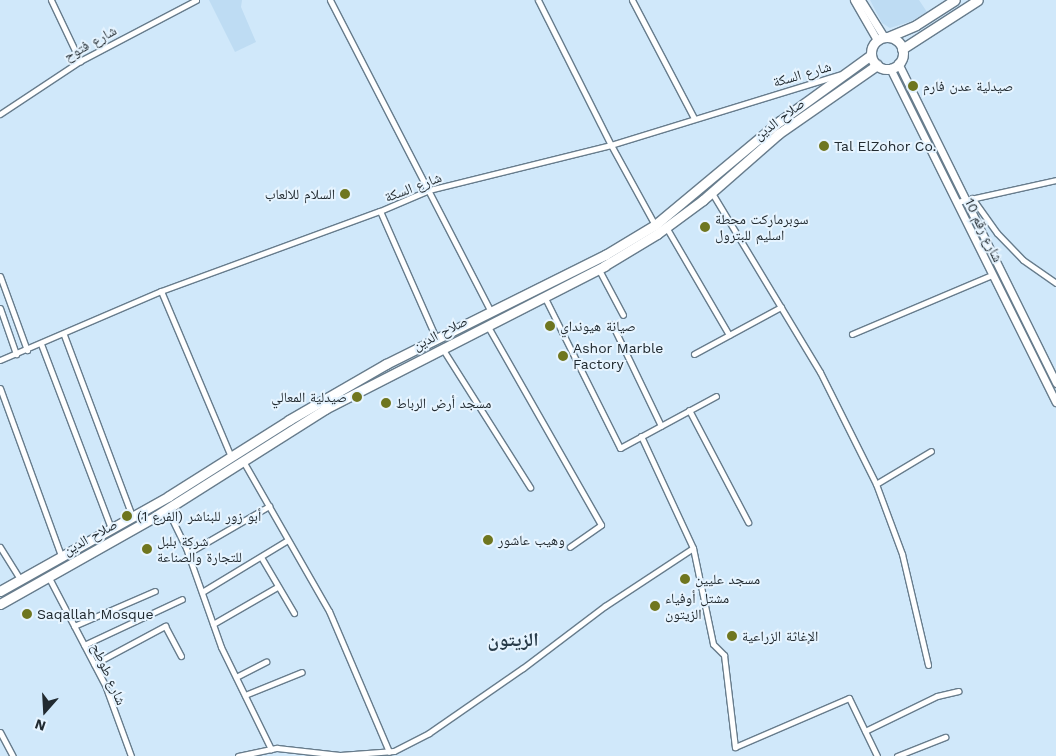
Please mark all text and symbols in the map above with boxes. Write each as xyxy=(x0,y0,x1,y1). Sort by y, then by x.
street label: شارع فتوح xyxy=(61,22,119,64)
street label: شارع السكة xyxy=(771,58,833,90)
place label: صيدلية عدن فارم xyxy=(923,78,1013,94)
marker: صيدلية عدن فارم xyxy=(907,80,919,92)
street label: صلاح الدين xyxy=(750,94,808,144)
place label: Tal ElZohor Co. xyxy=(834,138,937,154)
marker: Tal ElZohor Co. xyxy=(818,140,830,152)
street label: شارع السكة xyxy=(382,168,444,206)
place label: السلام للالعاب xyxy=(265,186,335,202)
marker: السلام للالعاب xyxy=(339,188,351,200)
street label: شارع رقم 10 xyxy=(961,195,1007,265)
place label: سوبرماركت محطة اسليم للبترول xyxy=(715,211,808,243)
marker: سوبرماركت محطة اسليم للبترول xyxy=(699,221,711,233)
street label: صلاح الدين xyxy=(410,312,470,354)
place label: صيانة هيونداي xyxy=(560,318,636,334)
marker: صيانة هيونداي xyxy=(544,320,556,332)
place label: Ashor Marble Factory xyxy=(573,340,664,372)
marker: Ashor Marble Factory xyxy=(557,350,569,362)
place label: صيدلية المعالي xyxy=(271,389,347,405)
marker: صيدلية المعالي xyxy=(351,391,363,403)
place label: مسجد أرض الرباط xyxy=(396,395,491,411)
marker: مسجد أرض الرباط xyxy=(380,397,392,409)
place label: أبو زور للبناشر (الفرع 1) xyxy=(137,508,261,524)
marker: أبو زور للبناشر (الفرع 1) xyxy=(121,510,133,522)
street label: صلاح الدين xyxy=(60,515,120,559)
place label: وهيب عاشور xyxy=(498,532,565,548)
place label: شركة بلبل للتجارة والصناعة xyxy=(157,533,242,566)
marker: وهيب عاشور xyxy=(482,534,494,546)
marker: شركة بلبل للتجارة والصناعة xyxy=(141,543,153,555)
place label: مسجد عليين xyxy=(695,571,760,587)
marker: مسجد عليين xyxy=(679,573,691,585)
place label: مشتل أوفياء الزيتون xyxy=(665,590,729,622)
marker: مشتل أوفياء الزيتون xyxy=(649,600,661,612)
place label: Saqallah Mosque xyxy=(37,606,154,622)
marker: Saqallah Mosque xyxy=(21,608,33,620)
place label: الإغاثة الزراعية xyxy=(742,628,818,644)
district label: الزيتون xyxy=(487,629,539,651)
marker: الإغاثة الزراعية xyxy=(726,630,738,642)
street label: شارع طوطح xyxy=(88,641,130,707)
north arrow xyxy=(20,686,70,736)
text: N xyxy=(33,716,48,734)

